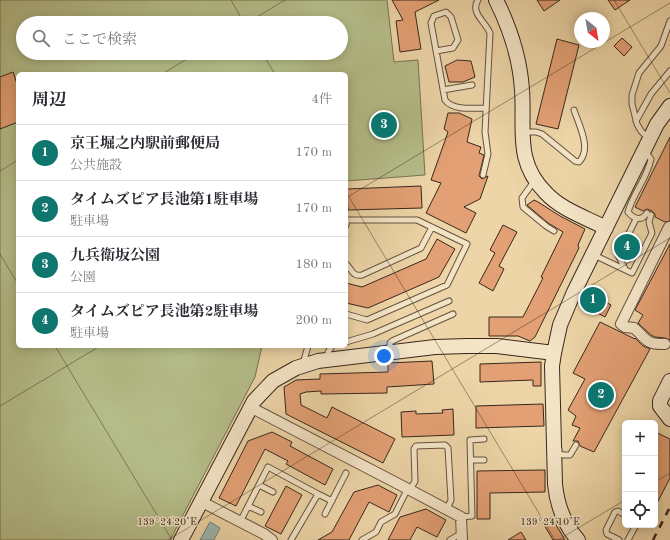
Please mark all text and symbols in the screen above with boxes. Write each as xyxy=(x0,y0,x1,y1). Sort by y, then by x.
north arrow xyxy=(574,12,610,48)
search box xyxy=(16,16,348,60)
icon: search xyxy=(30,27,52,49)
text: ここで検索 xyxy=(62,33,137,48)
text: 周辺 xyxy=(32,92,66,109)
text: 4件 xyxy=(311,93,332,106)
pin: 3 xyxy=(371,110,397,140)
text: 京王堀之内駅前郵便局 xyxy=(70,137,220,152)
text: 1 xyxy=(41,146,49,159)
text: 170 m xyxy=(295,146,332,159)
text: 公共施設 xyxy=(70,159,122,172)
text: タイムズピア長池第1駐車場 xyxy=(70,193,258,208)
text: 2 xyxy=(41,202,49,215)
text: 170 m xyxy=(295,202,332,215)
text: 駐車場 xyxy=(70,215,109,228)
pin: 4 xyxy=(614,232,640,262)
text: 九兵衛坂公園 xyxy=(70,249,160,264)
text: 3 xyxy=(41,258,49,271)
text: 180 m xyxy=(295,258,332,271)
text: 公園 xyxy=(70,271,96,284)
pin: 1 xyxy=(580,285,606,315)
text: タイムズピア長池第2駐車場 xyxy=(70,305,258,320)
text: 4 xyxy=(41,314,49,327)
text: 200 m xyxy=(295,314,332,327)
text: 駐車場 xyxy=(70,327,109,340)
your location xyxy=(374,346,394,366)
pin: 2 xyxy=(588,380,614,410)
map controls xyxy=(622,420,658,528)
button: + xyxy=(622,420,658,456)
button: − xyxy=(622,456,658,492)
button: locate xyxy=(622,492,658,528)
text: 139°24'20"E xyxy=(137,517,197,527)
text: 139°24'10"E xyxy=(520,517,580,527)

